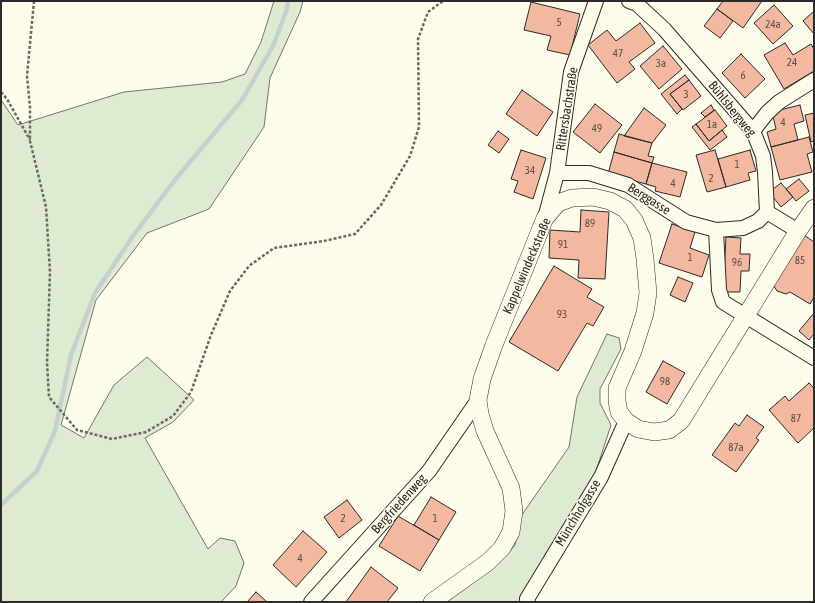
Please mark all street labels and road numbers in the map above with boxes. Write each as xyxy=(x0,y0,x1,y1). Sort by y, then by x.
street label: Rittersbachstraße xyxy=(553,66,581,152)
street label: Bühlsbergweg xyxy=(705,78,759,140)
street label: Berggasse xyxy=(625,180,673,218)
street label: Kappelwindeckstraße xyxy=(500,215,554,317)
street label: Bergfriedenweg xyxy=(368,471,430,537)
street label: Münchhofgasse xyxy=(552,477,604,549)

